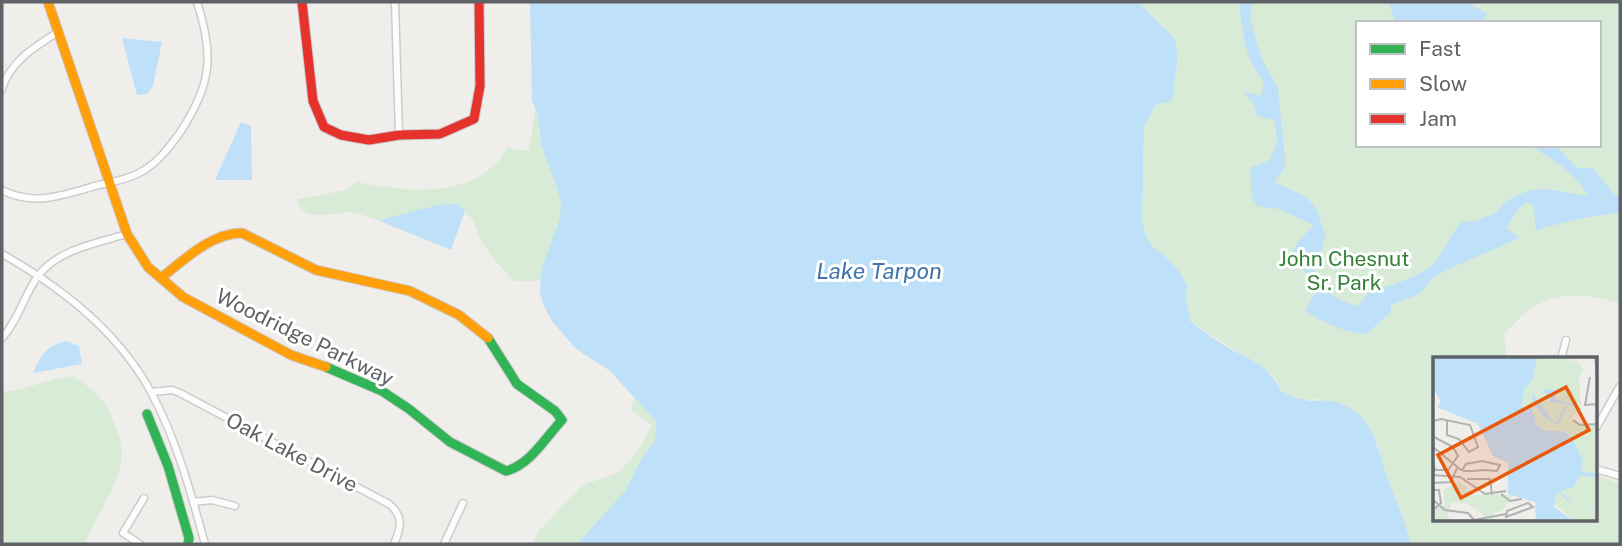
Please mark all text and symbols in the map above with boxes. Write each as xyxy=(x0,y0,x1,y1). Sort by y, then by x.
legend xyxy=(1356,21,1601,147)
text: Fast xyxy=(1419,36,1461,61)
text: Slow xyxy=(1419,71,1467,96)
text: Jam xyxy=(1419,106,1457,131)
park label: John Chesnut Sr. Park xyxy=(1279,246,1409,295)
water label: Lake Tarpon xyxy=(816,257,942,284)
street label: Woodridge Parkway xyxy=(212,283,398,391)
inset map xyxy=(1433,357,1598,522)
street label: Oak Lake Drive xyxy=(222,407,362,497)

